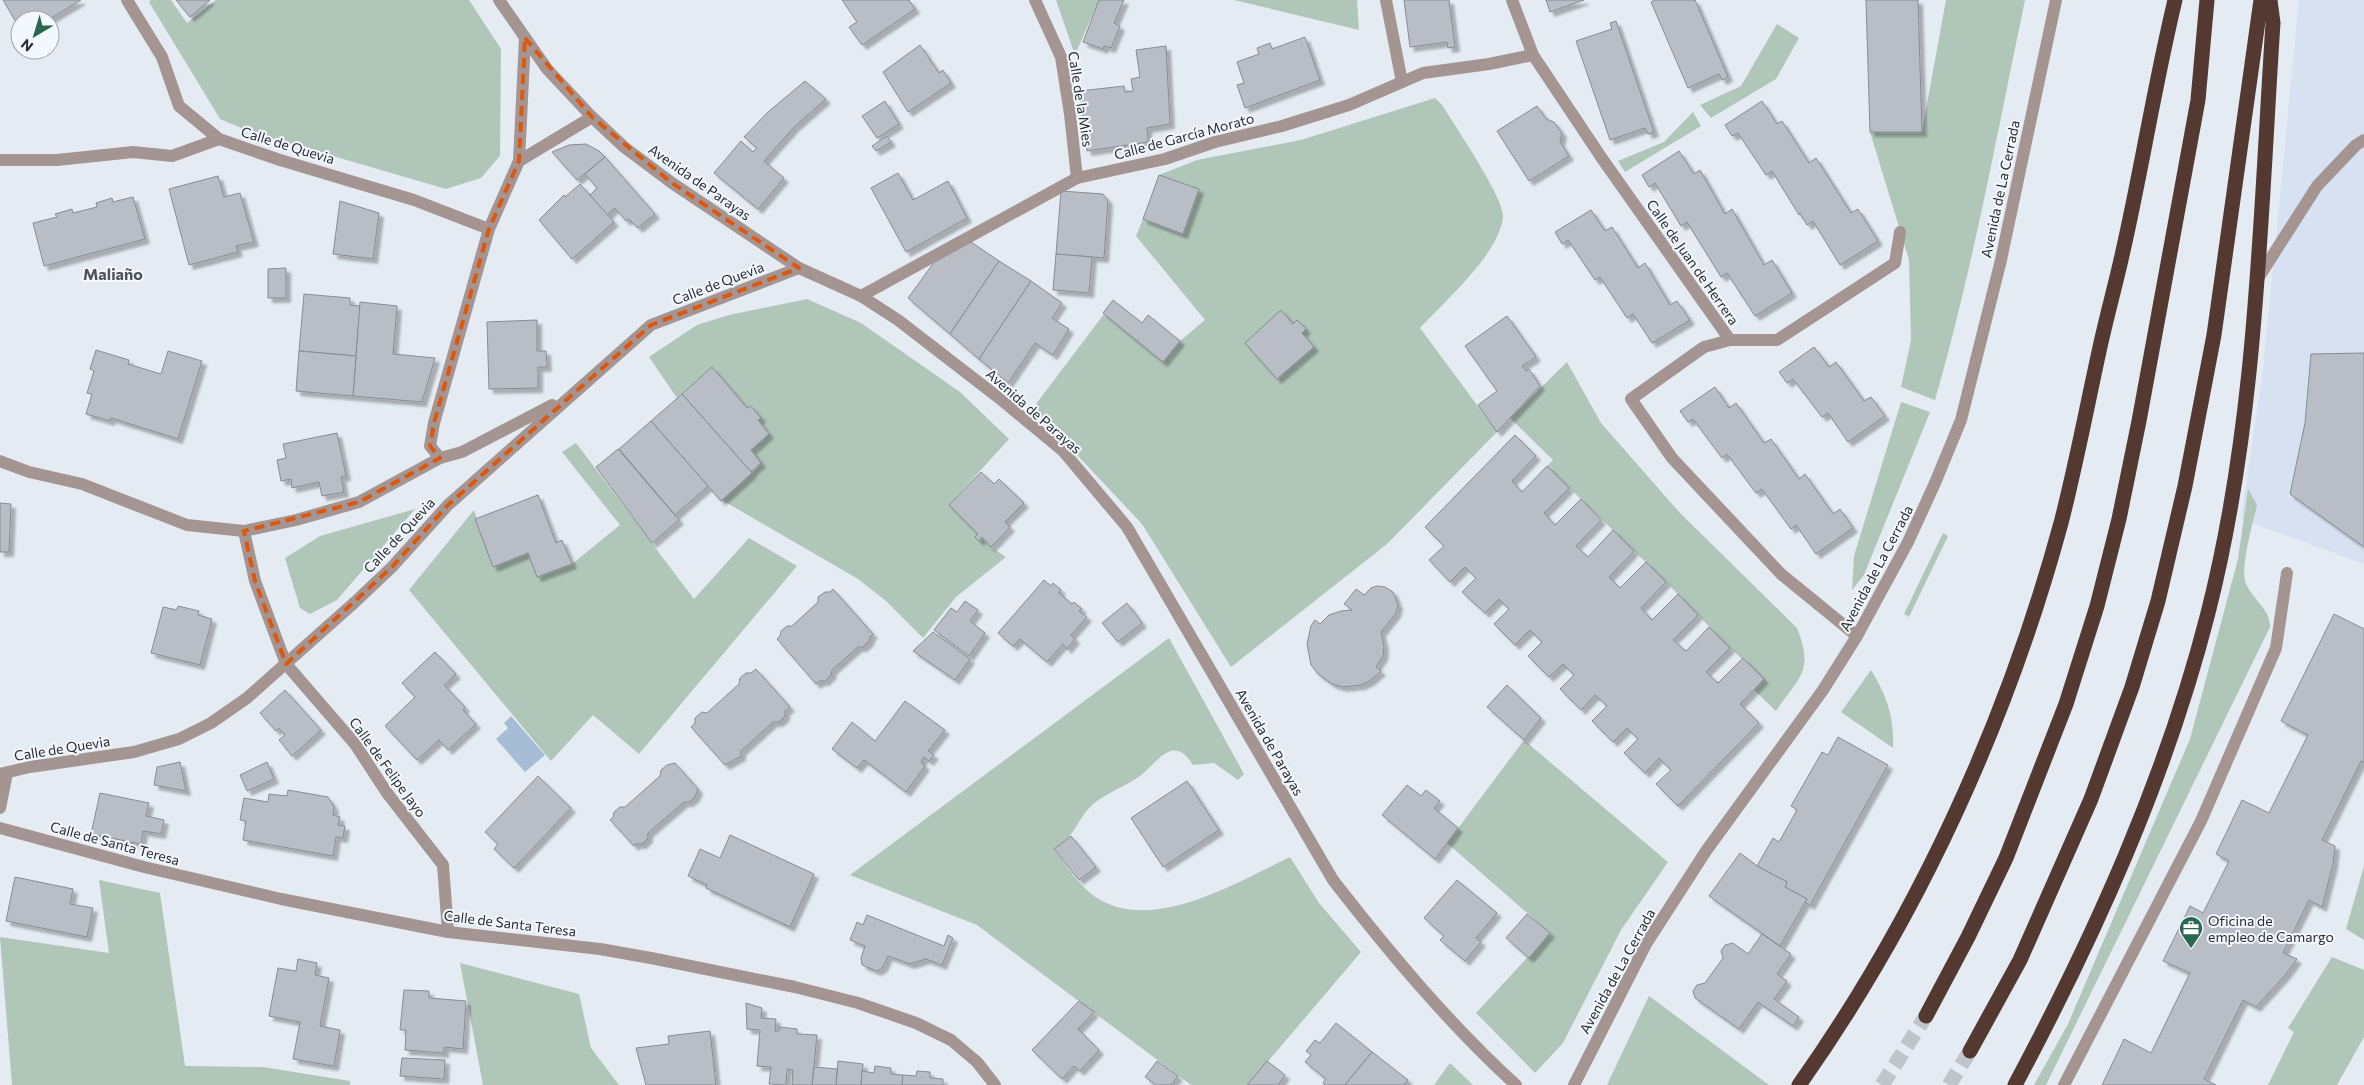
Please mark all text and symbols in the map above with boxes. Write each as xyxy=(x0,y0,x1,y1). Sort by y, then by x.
north arrow xyxy=(10,10,60,60)
text: N xyxy=(17,36,36,56)
street label: Calle de la Mies xyxy=(1065,50,1097,148)
street label: Calle de García Morato xyxy=(1112,109,1256,163)
street label: Avenida de La Cerrada xyxy=(1977,119,2023,259)
street label: Calle de Quevia xyxy=(239,123,337,167)
street label: Avenida de Parayas xyxy=(646,140,754,224)
street label: Calle de Juan de Herrera xyxy=(1643,196,1743,328)
street label: Calle de Quevia xyxy=(670,258,766,308)
district label: Maliaño xyxy=(83,264,143,283)
street label: Avenida de Parayas xyxy=(983,365,1085,457)
street label: Calle de Quevia xyxy=(360,494,438,576)
street label: Avenida de La Cerrada xyxy=(1836,502,1916,634)
street label: Avenida de Parayas xyxy=(1232,685,1308,799)
street label: Calle de Felipe Jayo xyxy=(346,714,430,820)
street label: Calle de Quevia xyxy=(13,732,111,764)
street label: Calle de Santa Teresa xyxy=(48,818,182,868)
street label: Calle de Santa Teresa xyxy=(443,906,577,940)
street label: Avenida de La Cerrada xyxy=(1576,906,1658,1036)
place label: Oficina de empleo de Camargo xyxy=(2208,912,2334,945)
office icon: Oficina de empleo de Camargo xyxy=(2178,915,2204,949)

